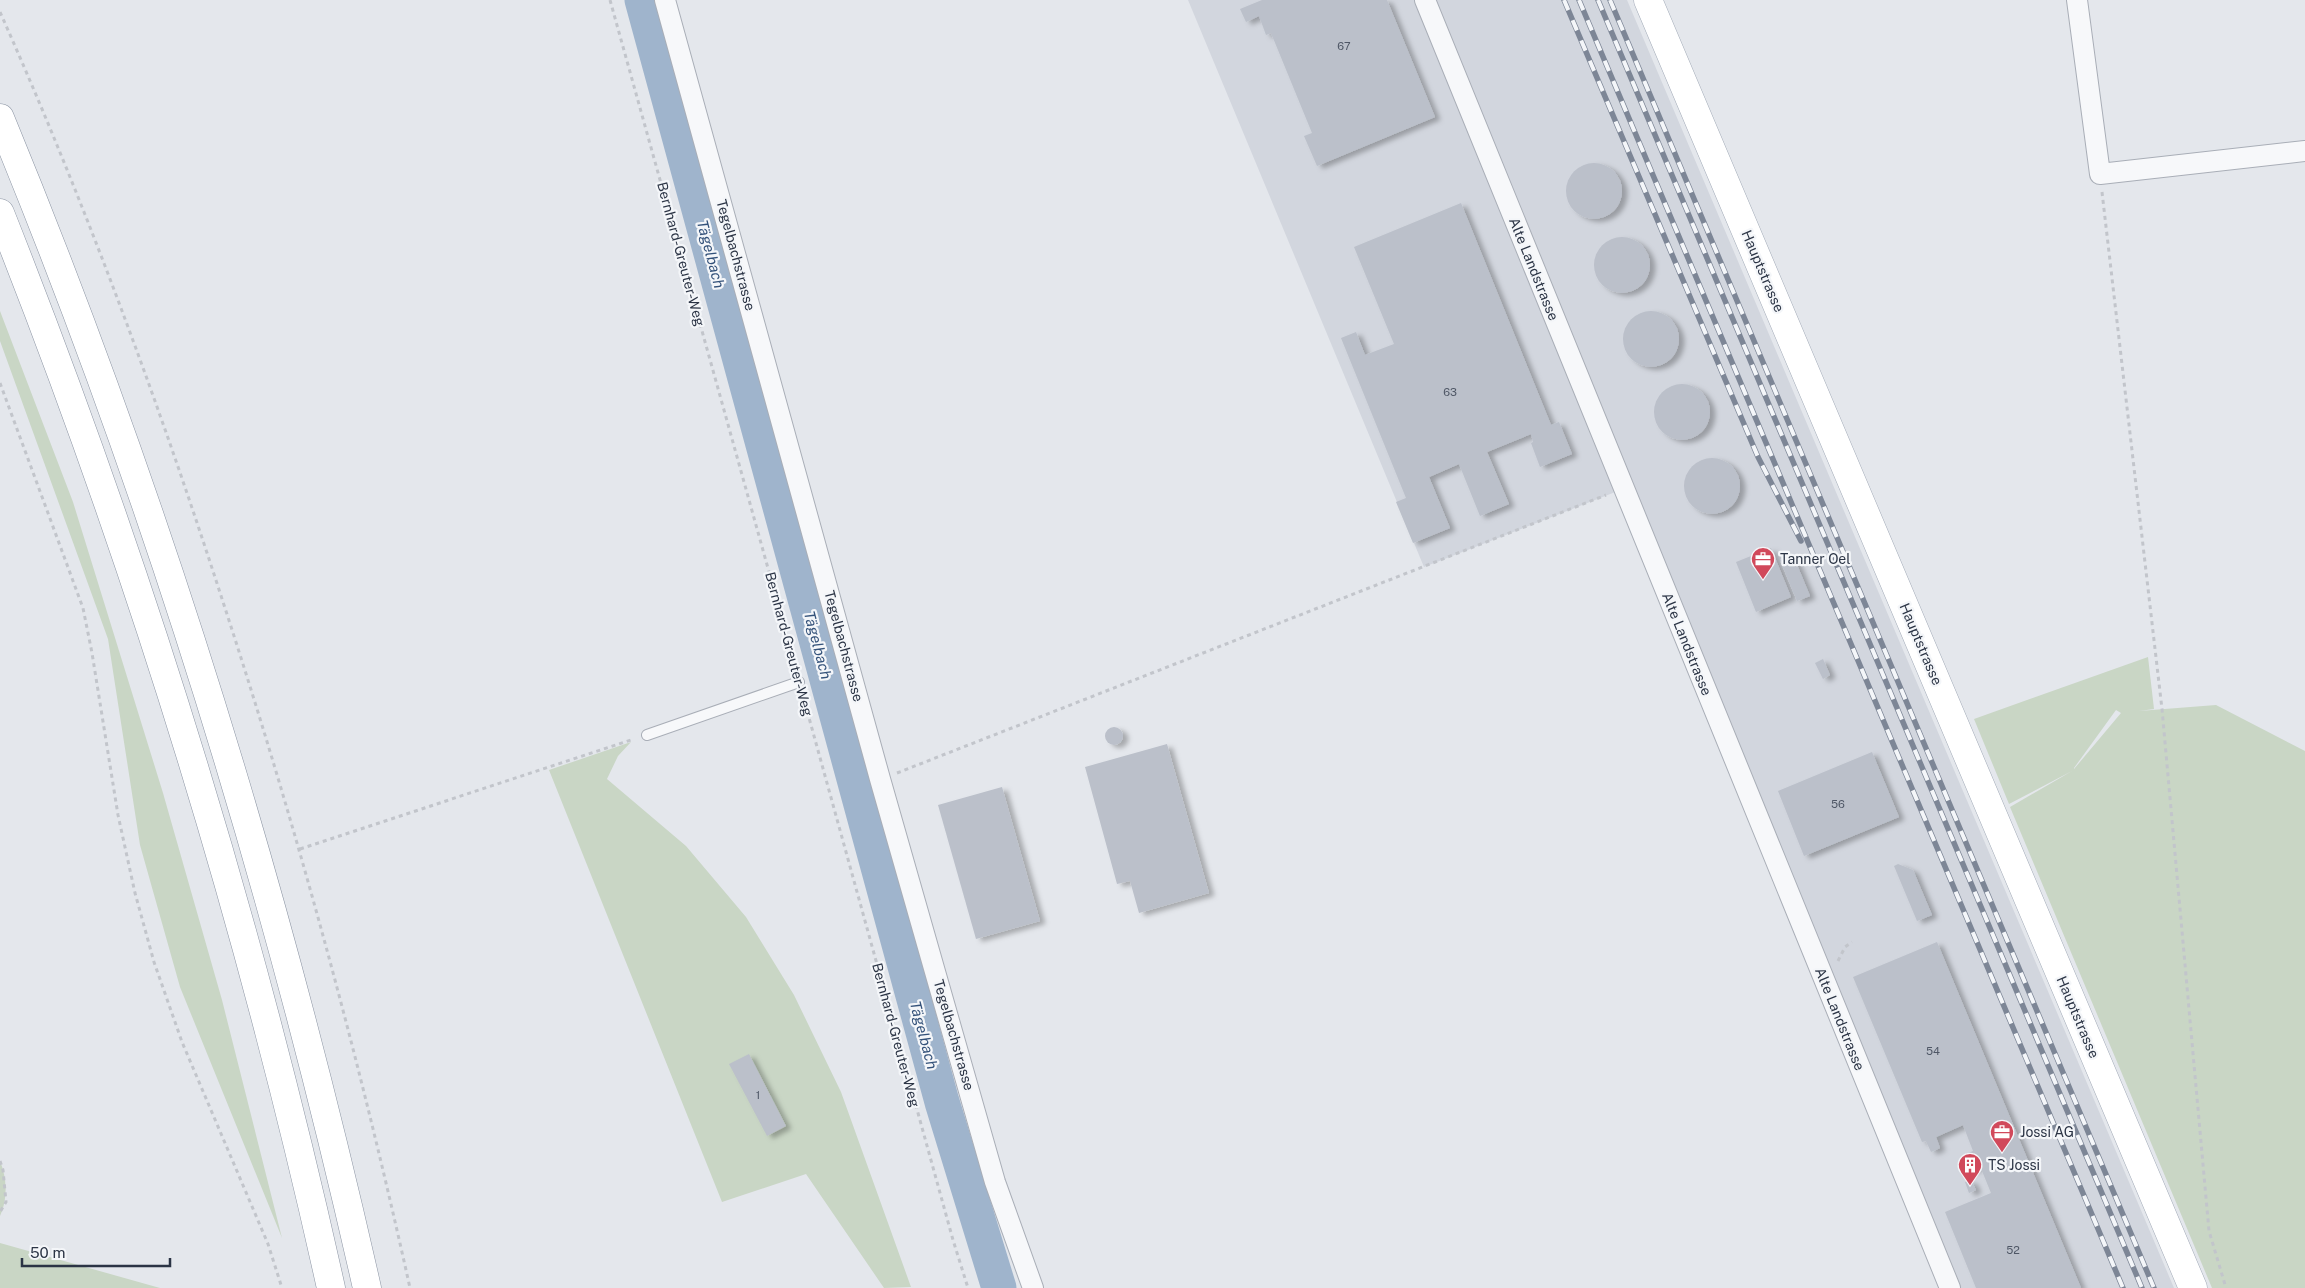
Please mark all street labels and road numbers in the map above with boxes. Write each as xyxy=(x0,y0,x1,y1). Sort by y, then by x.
street label: Bernhard-Greuter-Weg xyxy=(654,180,708,328)
street label: Tegelbachstrasse xyxy=(713,198,759,313)
street label: Alte Landstrasse xyxy=(1506,215,1562,323)
street label: Hauptstrasse xyxy=(1739,228,1787,314)
street label: Bernhard-Greuter-Weg xyxy=(762,570,816,718)
street label: Tegelbachstrasse xyxy=(821,589,867,704)
street label: Alte Landstrasse xyxy=(1659,590,1715,698)
street label: Hauptstrasse xyxy=(1897,601,1945,687)
street label: Bernhard-Greuter-Weg xyxy=(869,961,923,1109)
street label: Alte Landstrasse xyxy=(1812,965,1868,1073)
street label: Hauptstrasse xyxy=(2054,974,2102,1060)
street label: Tegelbachstrasse xyxy=(931,978,978,1092)

